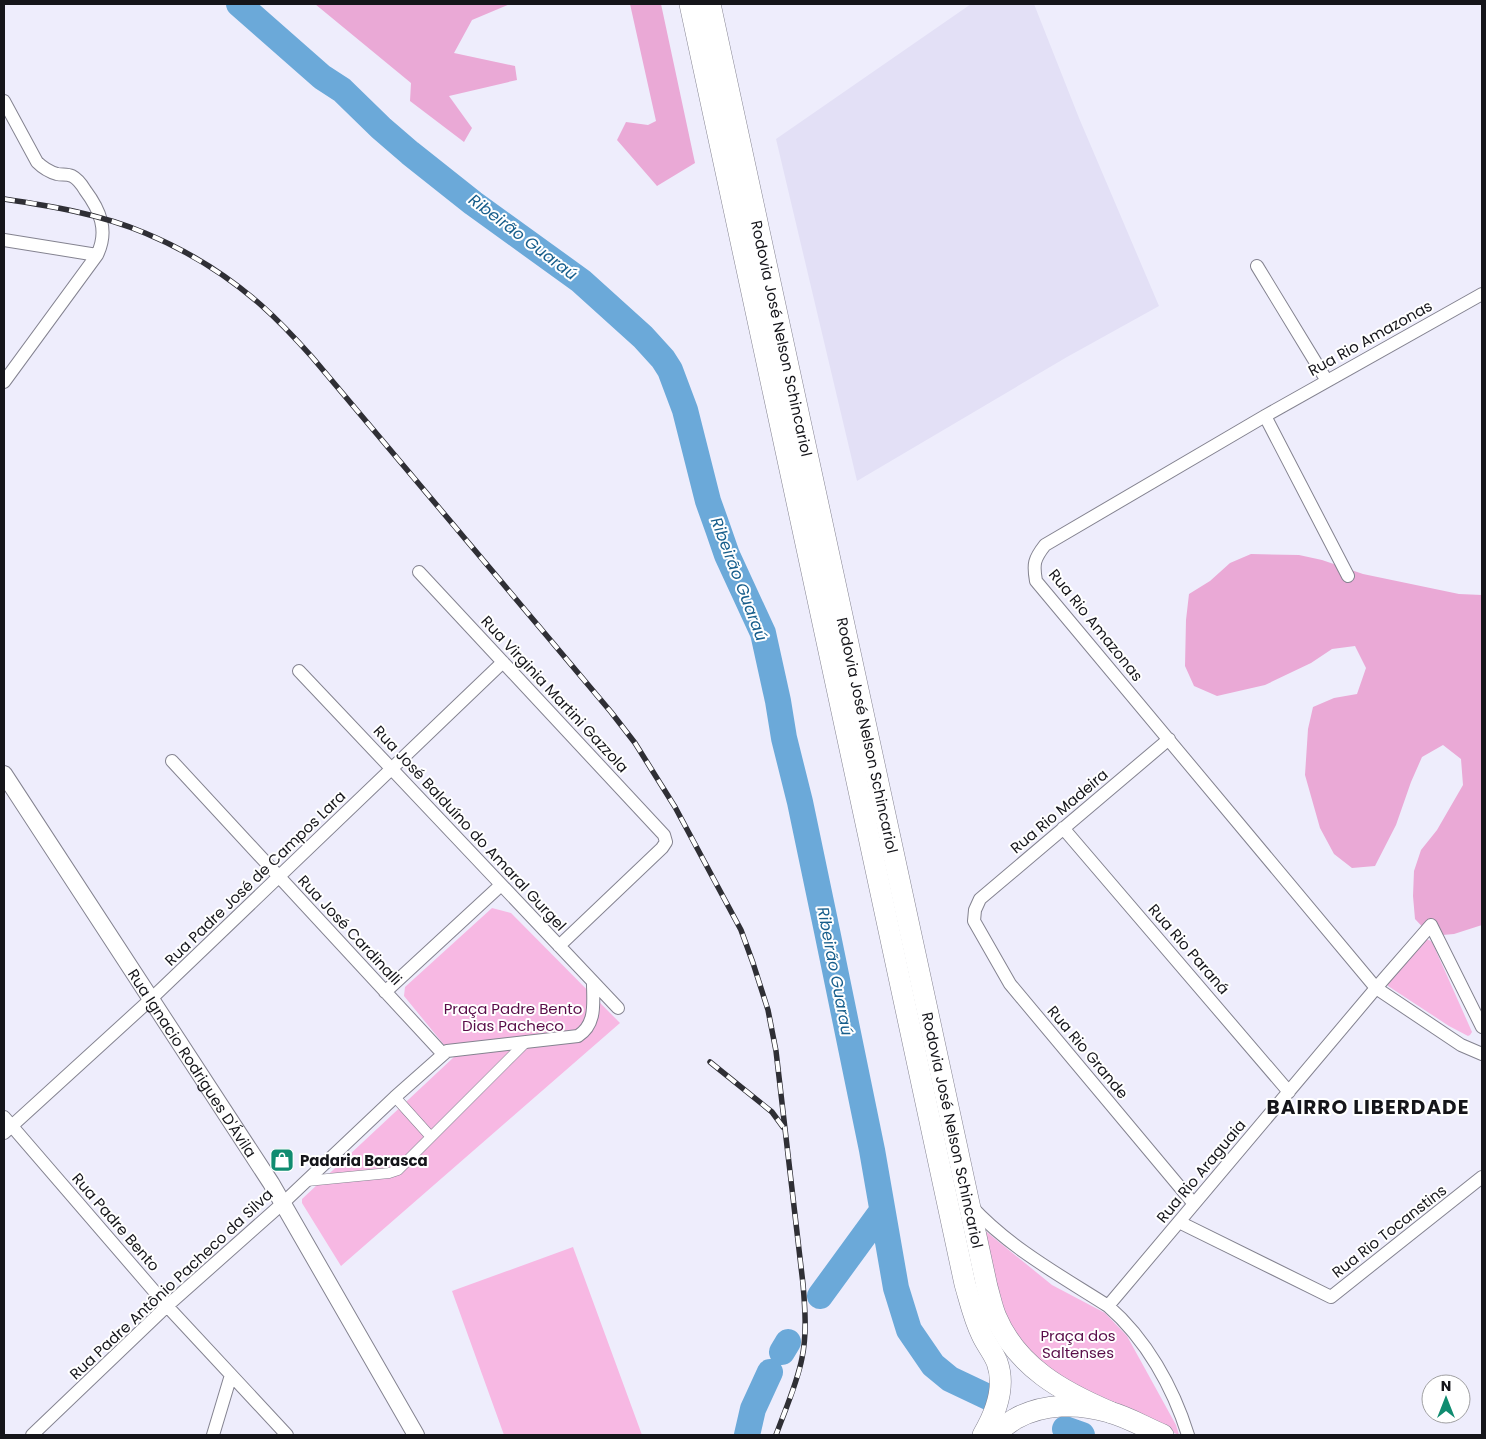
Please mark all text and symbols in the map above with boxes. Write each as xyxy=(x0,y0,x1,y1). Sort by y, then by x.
water label: Ribeirão Guaraú xyxy=(464,188,582,286)
street label: Rodovia José Nelson Schincariol xyxy=(746,218,818,458)
street label: Rua Rio Amazonas xyxy=(1304,295,1436,381)
water label: Ribeirão Guaraú xyxy=(705,514,773,644)
street label: Rua Rio Amazonas xyxy=(1044,564,1148,686)
street label: Rua Virginia Martini Gazzola xyxy=(477,611,633,777)
street label: Rodovia José Nelson Schincariol xyxy=(832,615,904,855)
street label: Rua José Balduíno do Amaral Gurgel xyxy=(369,721,571,935)
street label: Rua Rio Madeira xyxy=(1006,764,1112,858)
street label: Rua Padre José de Campos Lara xyxy=(160,786,350,970)
street label: Rua José Cardinalli xyxy=(293,870,407,990)
street label: Rua Rio Paraná xyxy=(1144,899,1234,999)
water label: Ribeirão Guaraú xyxy=(811,905,859,1037)
street label: Rua Ignacio Rodrigues D'Ávila xyxy=(123,965,262,1161)
park label: Praça Padre Bento Dias Pacheco xyxy=(444,998,582,1036)
street label: Rua Rio Grande xyxy=(1043,1001,1133,1103)
street label: Rodovia José Nelson Schincariol xyxy=(917,1010,989,1250)
district label: BAIRRO LIBERDADE xyxy=(1267,1093,1469,1121)
street label: Rua Rio Araguaia xyxy=(1152,1115,1250,1227)
shop icon: Padaria Borasca xyxy=(269,1147,295,1173)
place label: Padaria Borasca xyxy=(300,1150,428,1171)
street label: Rua Padre Bento xyxy=(67,1168,165,1276)
street label: Rua Rio Tocanstins xyxy=(1327,1179,1451,1282)
street label: Rua Padre Antônio Pacheco da Silva xyxy=(65,1184,277,1384)
park label: Praça dos Saltenses xyxy=(1040,1325,1116,1363)
north arrow xyxy=(1421,1374,1471,1424)
text: N xyxy=(1441,1376,1451,1396)

